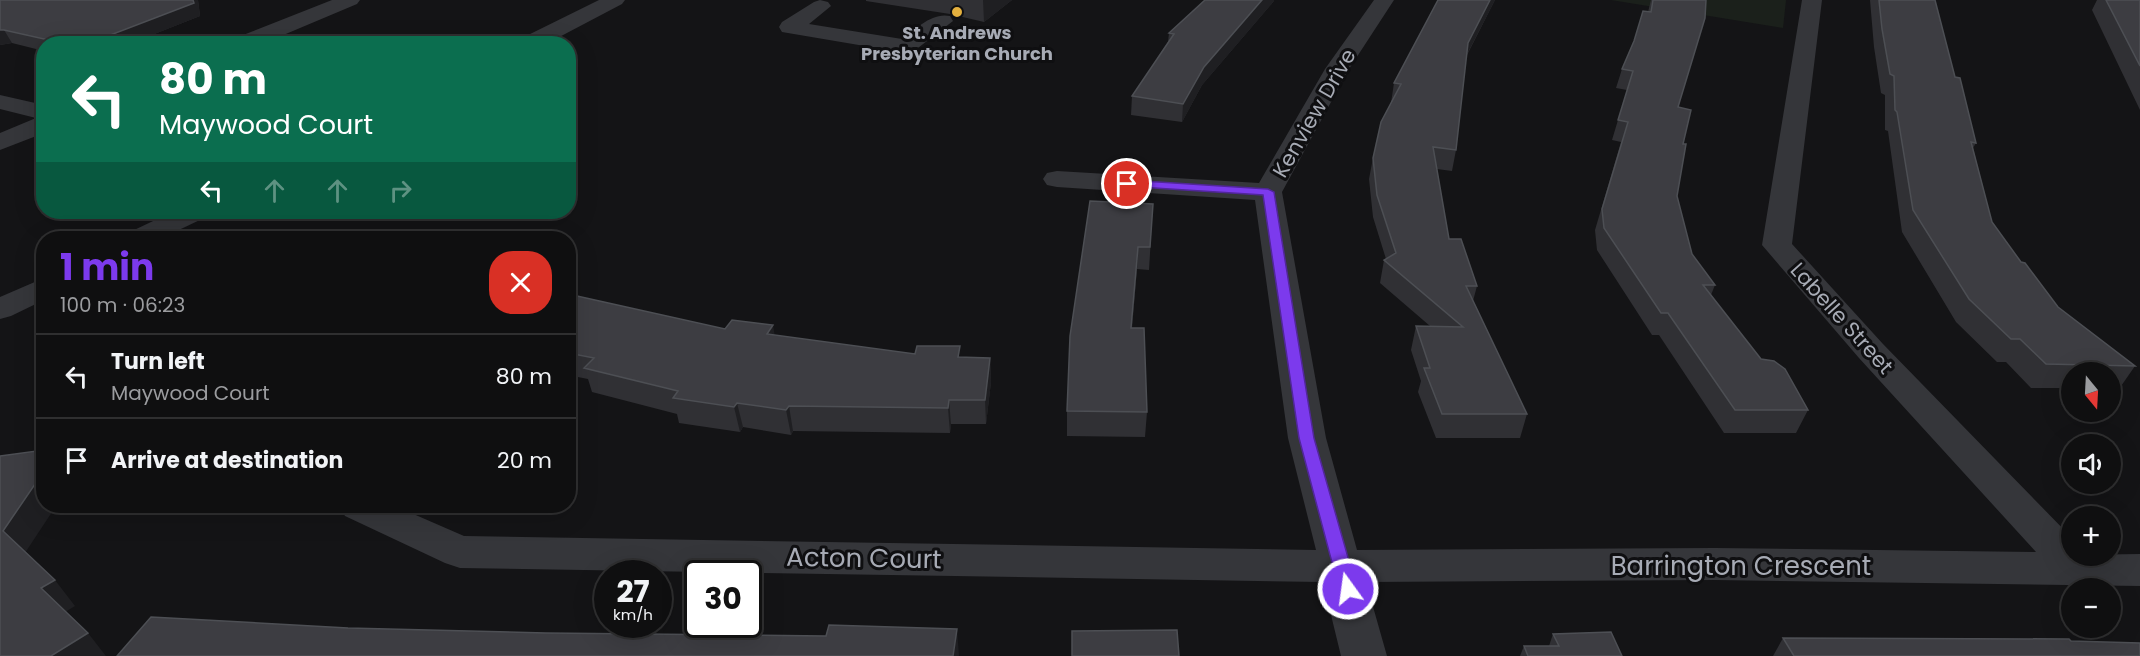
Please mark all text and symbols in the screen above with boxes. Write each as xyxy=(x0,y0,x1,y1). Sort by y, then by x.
marker: St. Andrews Presbyterian Church xyxy=(950,5,964,19)
place label: St. Andrews Presbyterian Church xyxy=(861,20,1053,66)
street label: Kenview Drive xyxy=(1265,43,1363,183)
text: 80 m xyxy=(159,50,267,109)
icon: left xyxy=(60,60,138,138)
text: Maywood Court xyxy=(159,106,373,143)
pin xyxy=(1101,158,1152,209)
icon: arrive xyxy=(1110,167,1143,200)
icon: left xyxy=(195,174,228,207)
icon: ahead xyxy=(258,174,291,207)
icon: ahead xyxy=(321,174,354,207)
icon: right xyxy=(384,174,417,207)
text: 1 min xyxy=(60,242,154,293)
button: close xyxy=(489,251,552,314)
street label: Labelle Street xyxy=(1784,256,1900,380)
text: 100 m · 06:23 xyxy=(60,291,185,319)
text: Turn left xyxy=(111,346,205,377)
icon: left xyxy=(60,360,93,393)
text: 80 m xyxy=(496,361,552,392)
north arrow xyxy=(2061,362,2121,422)
map controls xyxy=(2061,362,2121,638)
text: Maywood Court xyxy=(111,379,270,407)
button: sound xyxy=(2061,434,2121,494)
icon: arrive xyxy=(60,444,93,477)
text: Arrive at destination xyxy=(111,445,343,476)
text: 20 m xyxy=(497,445,552,476)
button: + xyxy=(2061,506,2121,566)
street label: Acton Court xyxy=(786,539,942,577)
street label: Barrington Crescent xyxy=(1611,548,1871,584)
position arrow xyxy=(1316,557,1380,621)
speed limit sign: 30 xyxy=(684,560,762,638)
text: 27 xyxy=(616,570,650,613)
button: − xyxy=(2061,578,2121,638)
text: km/h xyxy=(613,604,653,625)

